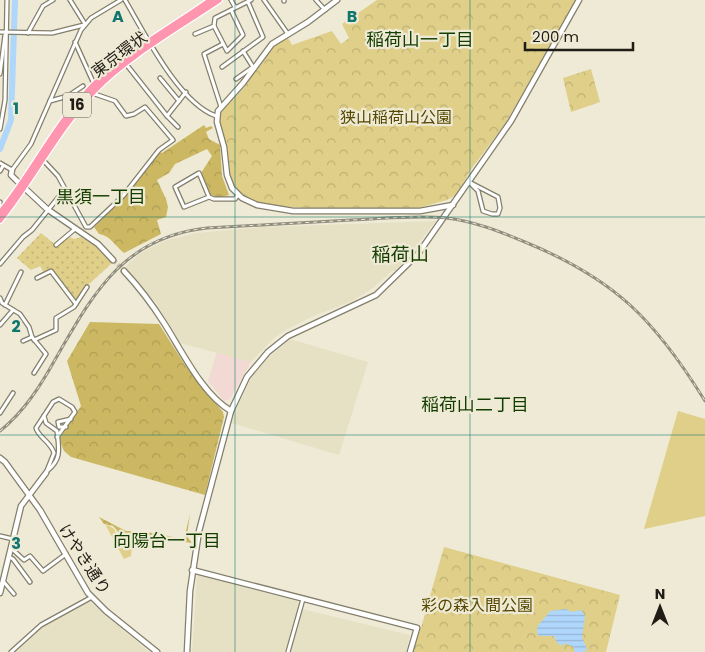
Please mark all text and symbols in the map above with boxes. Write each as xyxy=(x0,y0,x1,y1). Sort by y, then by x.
text: A xyxy=(112,5,124,28)
text: B xyxy=(347,5,357,28)
scale bar xyxy=(525,20,632,52)
street label: 東京環状 xyxy=(87,26,152,83)
text: 200 m xyxy=(532,26,579,47)
district label: 稲荷山一丁目 xyxy=(366,27,474,52)
road number: 16 xyxy=(63,92,91,118)
text: 1 xyxy=(13,97,19,120)
park label: 狭山稲荷山公園 xyxy=(340,106,452,129)
district label: 黒須一丁目 xyxy=(56,184,146,209)
district label: 稲荷山 xyxy=(371,241,429,268)
text: 2 xyxy=(11,315,21,338)
district label: 稲荷山二丁目 xyxy=(421,392,529,417)
street label: けやき通り xyxy=(53,519,116,599)
district label: 向陽台一丁目 xyxy=(113,528,221,553)
text: 3 xyxy=(11,532,21,555)
north arrow xyxy=(635,582,685,632)
text: N xyxy=(655,584,665,604)
park label: 彩の森入間公園 xyxy=(421,594,533,617)

